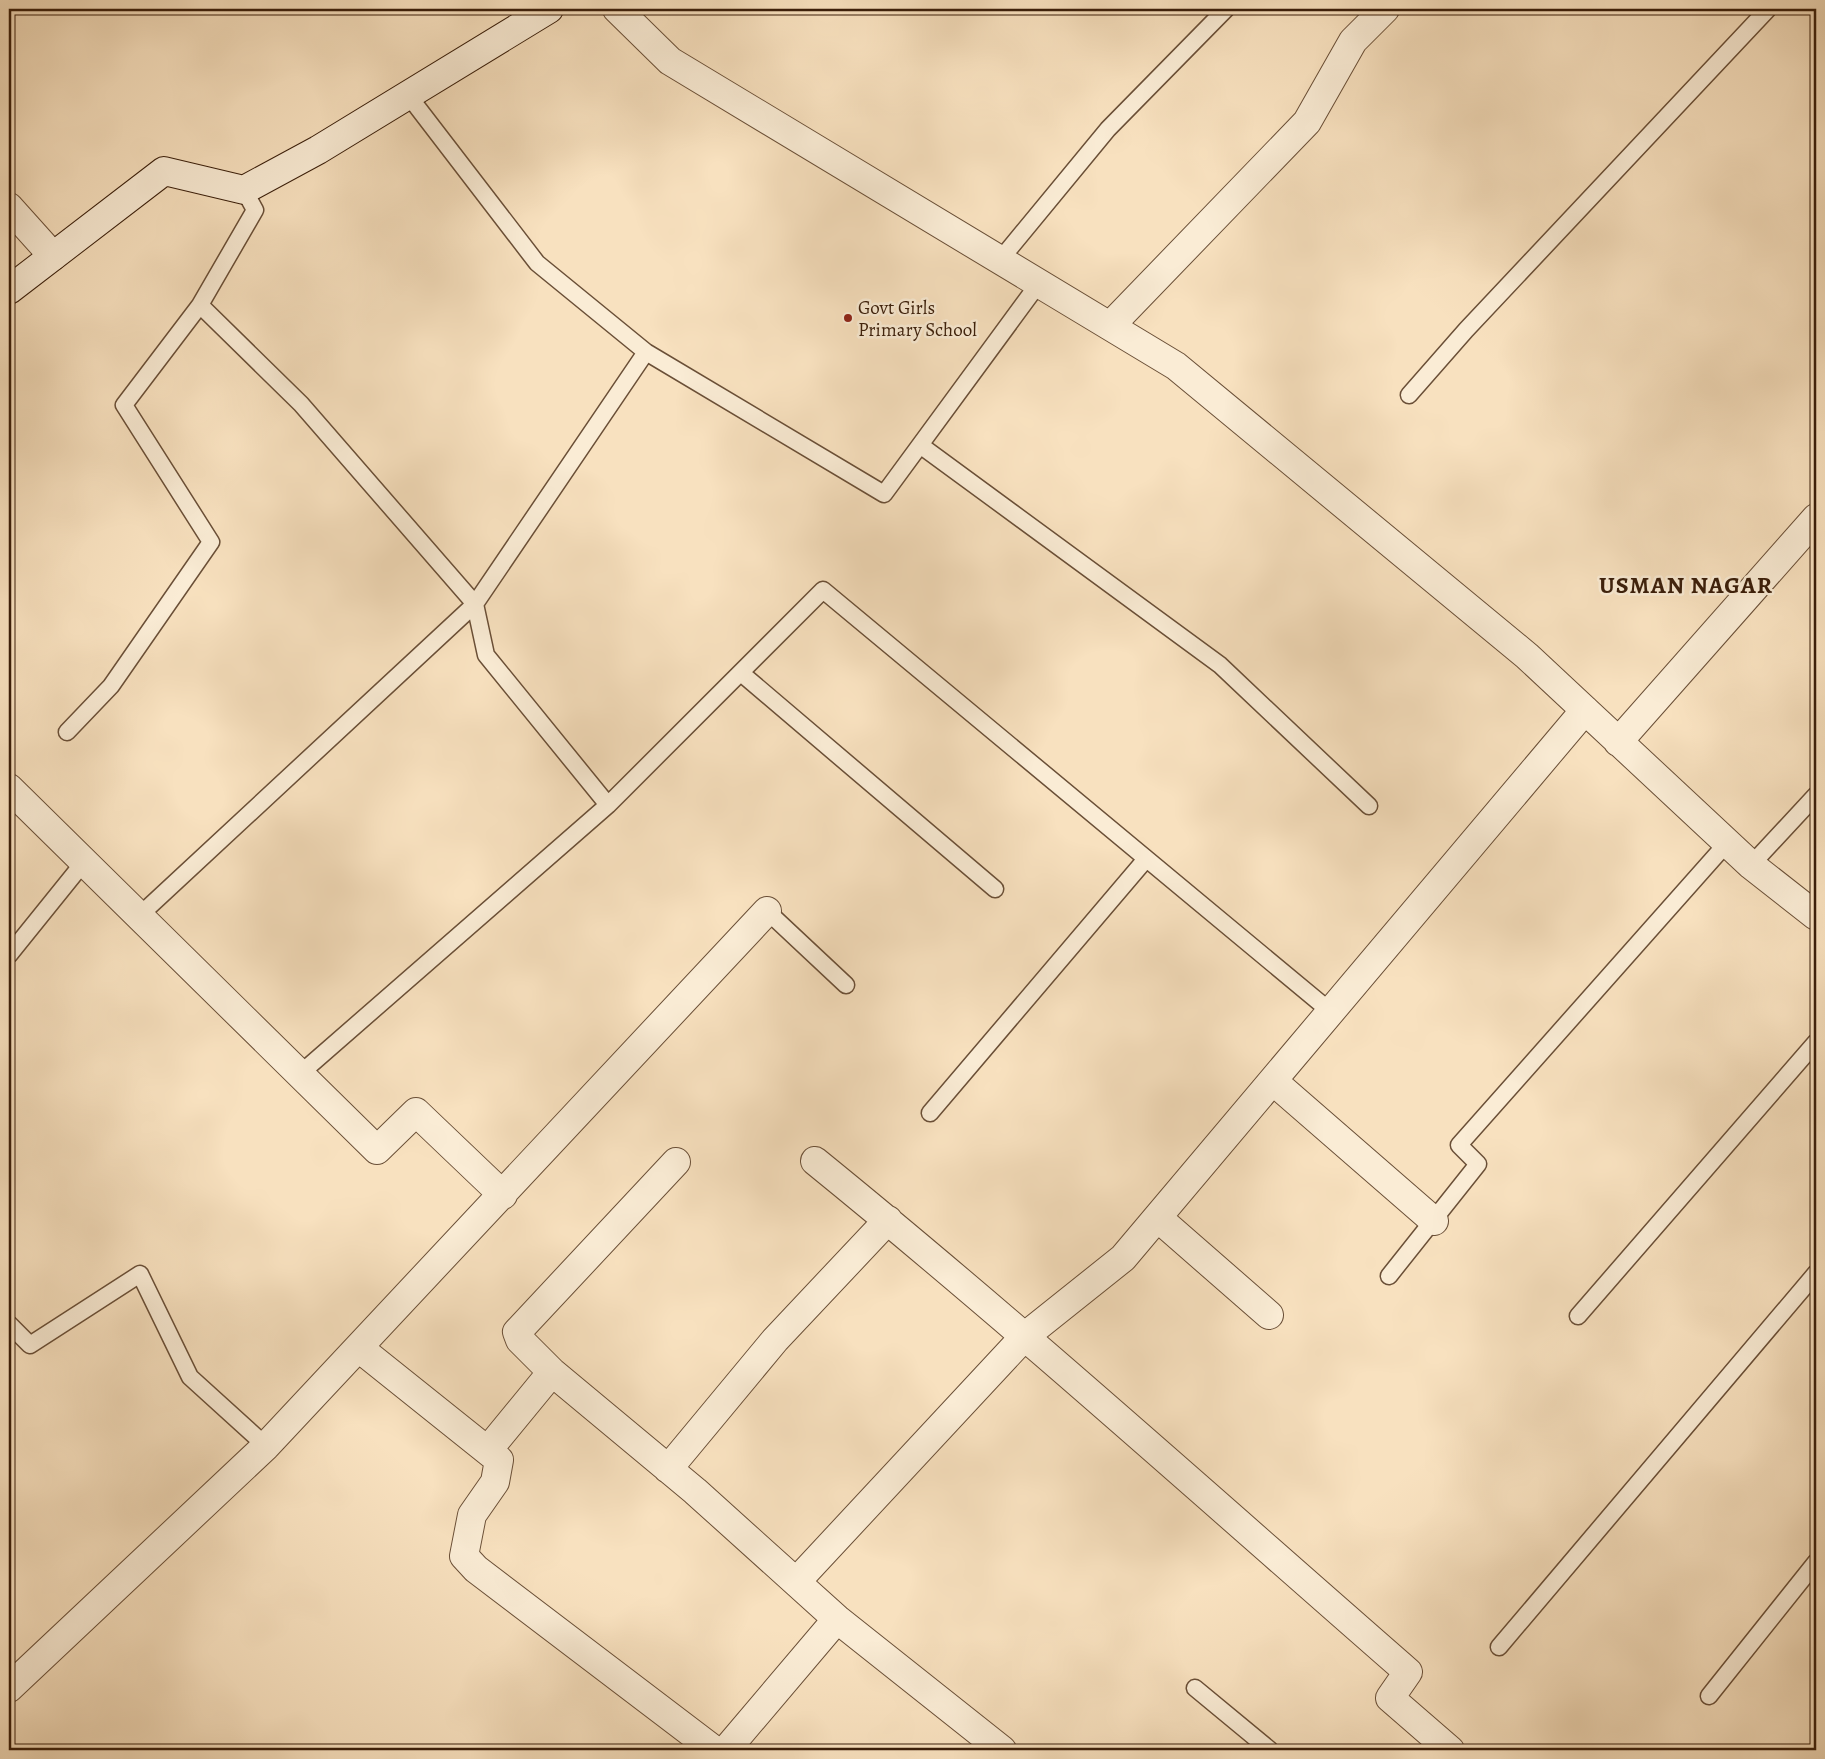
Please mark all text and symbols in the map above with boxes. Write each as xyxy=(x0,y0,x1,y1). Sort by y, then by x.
place label: Govt Girls Primary School xyxy=(858,295,977,343)
marker: Govt Girls Primary School xyxy=(842,312,854,324)
district label: USMAN NAGAR xyxy=(1599,569,1773,601)

